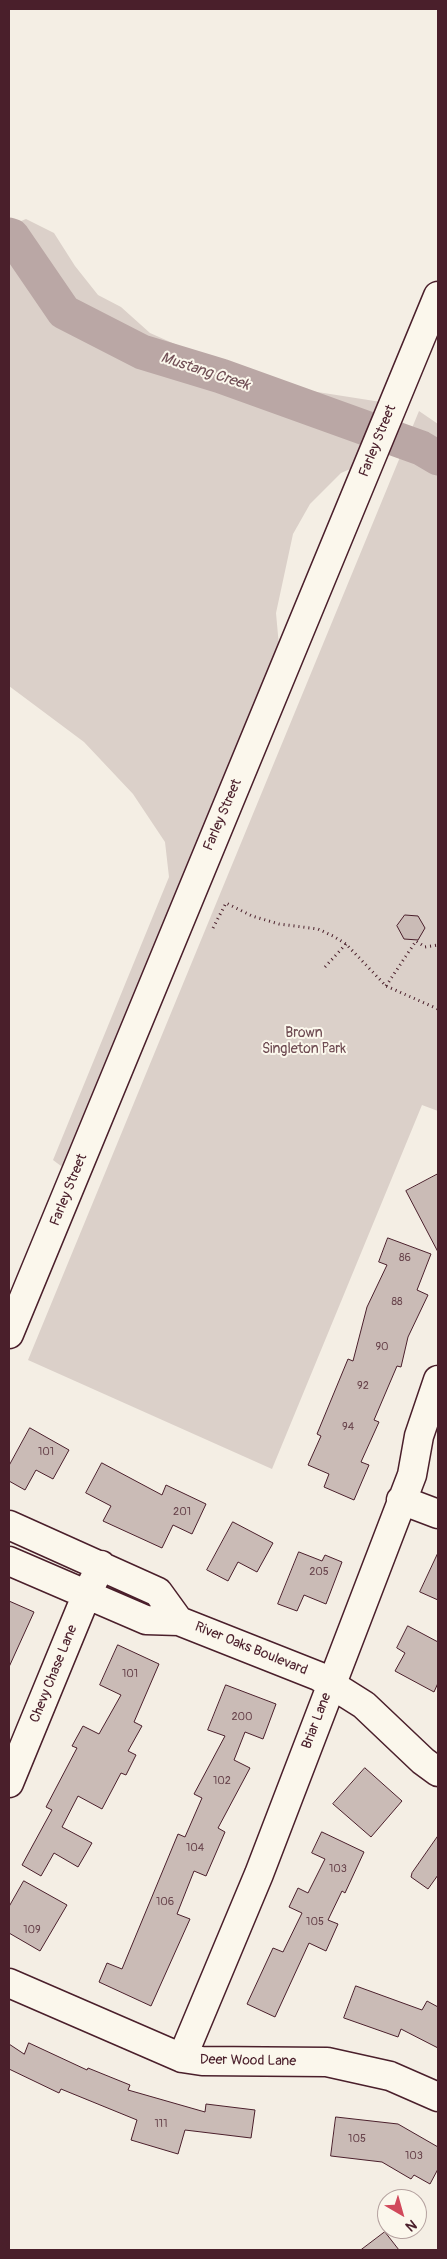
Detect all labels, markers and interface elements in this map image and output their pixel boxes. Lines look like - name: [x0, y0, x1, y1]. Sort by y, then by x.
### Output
- water label: Mustang Creek: [158, 349, 252, 395]
- street label: Farley Street: [356, 402, 400, 480]
- street label: Farley Street: [200, 777, 246, 853]
- park label: Brown Singleton Park: [262, 1025, 346, 1058]
- street label: Farley Street: [47, 1151, 91, 1229]
- house number: 86: [399, 1251, 411, 1265]
- house number: 88: [391, 1295, 403, 1309]
- house number: 90: [375, 1340, 389, 1354]
- house number: 92: [357, 1379, 369, 1393]
- house number: 94: [342, 1420, 354, 1434]
- house number: 101: [38, 1445, 54, 1459]
- house number: 201: [173, 1505, 191, 1519]
- house number: 205: [309, 1565, 329, 1579]
- street label: River Oaks Boulevard: [192, 1619, 310, 1679]
- street label: Chevy Chase Lane: [27, 1623, 81, 1725]
- house number: 101: [122, 1667, 138, 1681]
- street label: Briar Lane: [299, 1691, 335, 1751]
- house number: 200: [231, 1710, 253, 1724]
- house number: 102: [213, 1774, 231, 1788]
- house number: 104: [186, 1841, 204, 1855]
- house number: 103: [329, 1862, 347, 1876]
- house number: 106: [156, 1895, 174, 1909]
- house number: 105: [306, 1915, 324, 1929]
- house number: 109: [23, 1923, 41, 1937]
- street label: Deer Wood Lane: [200, 2052, 296, 2070]
- house number: 111: [155, 2117, 167, 2131]
- house number: 105: [348, 2132, 366, 2146]
- house number: 103: [405, 2149, 423, 2163]
- north arrow: [377, 2189, 427, 2239]
- text: N: [402, 2216, 420, 2235]

